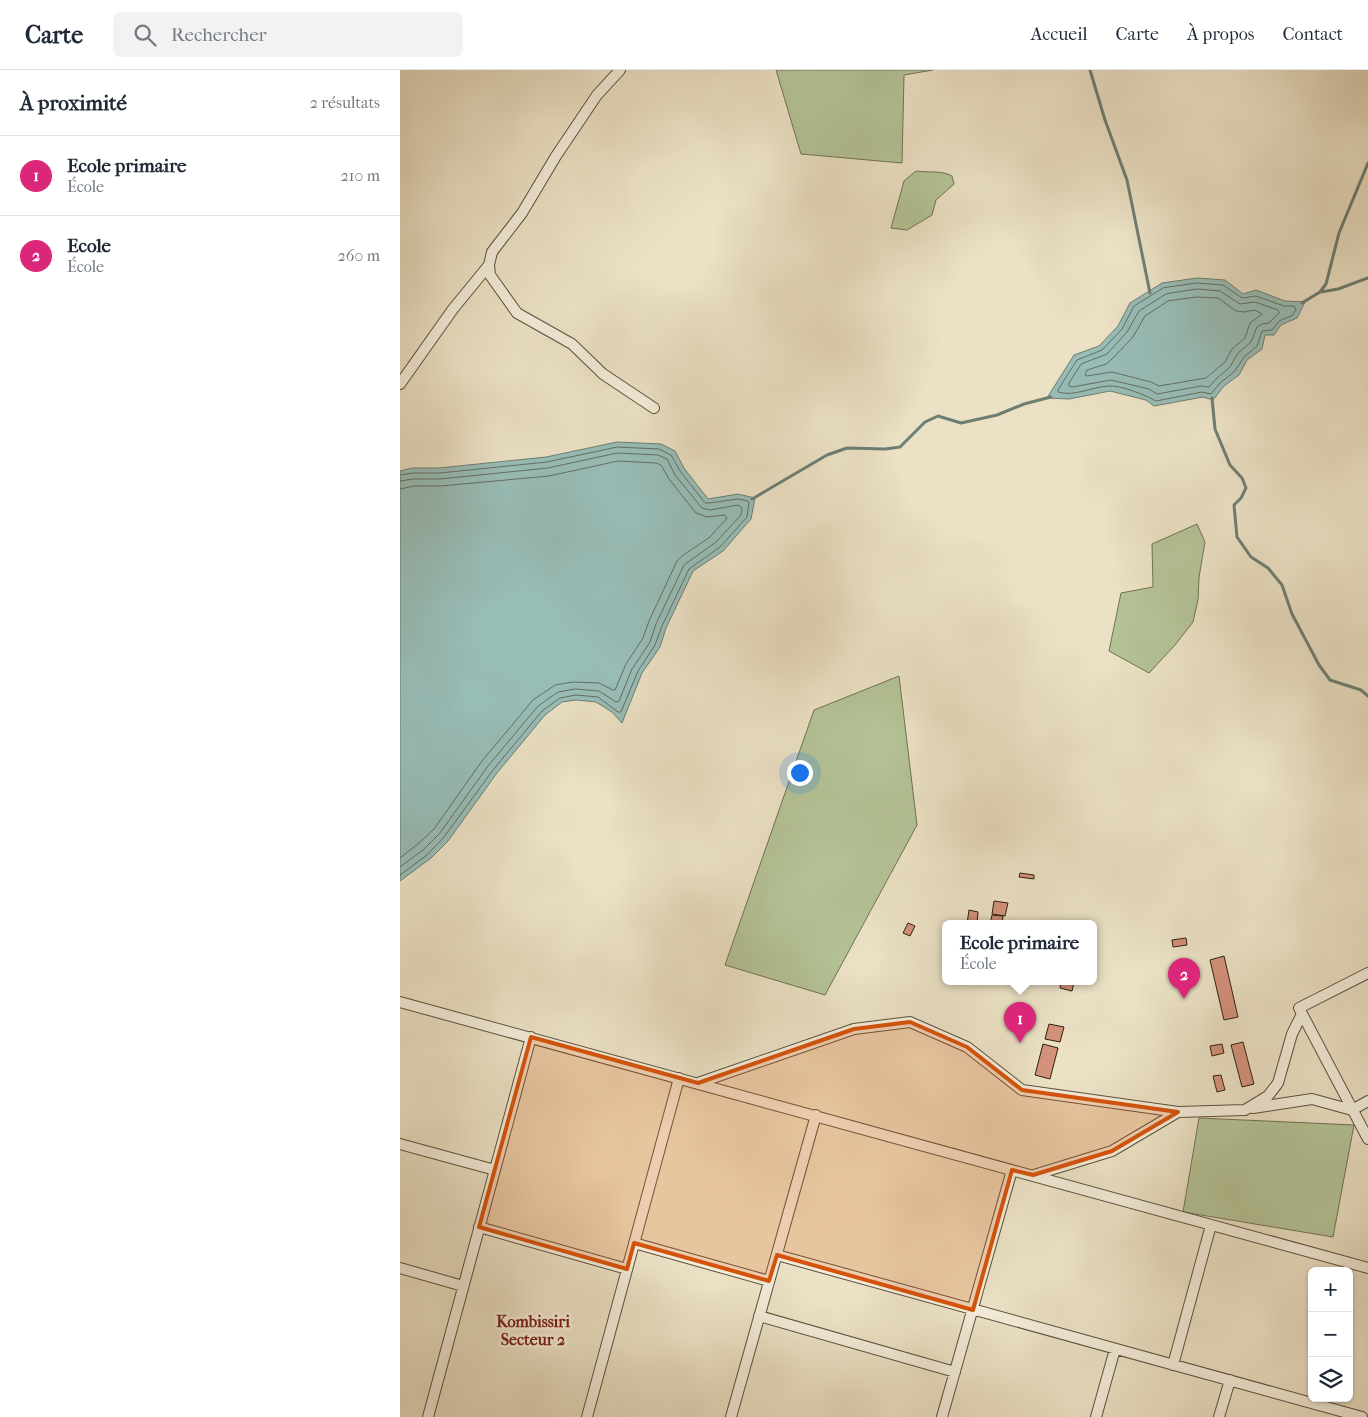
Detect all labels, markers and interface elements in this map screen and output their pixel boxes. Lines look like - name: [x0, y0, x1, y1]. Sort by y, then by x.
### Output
- search box: [113, 12, 463, 57]
- text: Carte: [25, 21, 83, 49]
- icon: search: [131, 21, 159, 49]
- text: Rechercher: [171, 24, 267, 46]
- text: Accueil: [1031, 24, 1088, 45]
- text: Carte: [1116, 24, 1159, 45]
- text: À propos: [1187, 24, 1254, 45]
- text: Contact: [1282, 24, 1343, 45]
- text: À proximité: [20, 91, 127, 115]
- text: 2 résultats: [310, 93, 380, 112]
- text: Ecole primaire: [67, 155, 187, 177]
- text: 1: [33, 166, 39, 185]
- text: 210 m: [341, 166, 380, 185]
- text: École: [67, 177, 104, 196]
- text: Ecole: [67, 235, 111, 257]
- text: 2: [32, 246, 40, 265]
- text: 260 m: [338, 246, 380, 265]
- text: École: [67, 257, 104, 276]
- your location: [787, 760, 813, 786]
- popup: [942, 920, 1097, 985]
- text: Ecole primaire: [960, 932, 1079, 954]
- text: École: [960, 954, 997, 973]
- pin: 2: [1168, 958, 1200, 999]
- pin: 1: [1004, 1002, 1036, 1043]
- map controls: [1308, 1267, 1353, 1402]
- button: +: [1308, 1267, 1353, 1312]
- district label: Kombissiri Secteur 2: [496, 1312, 570, 1349]
- button: −: [1308, 1312, 1353, 1357]
- button: layers: [1308, 1357, 1353, 1402]

